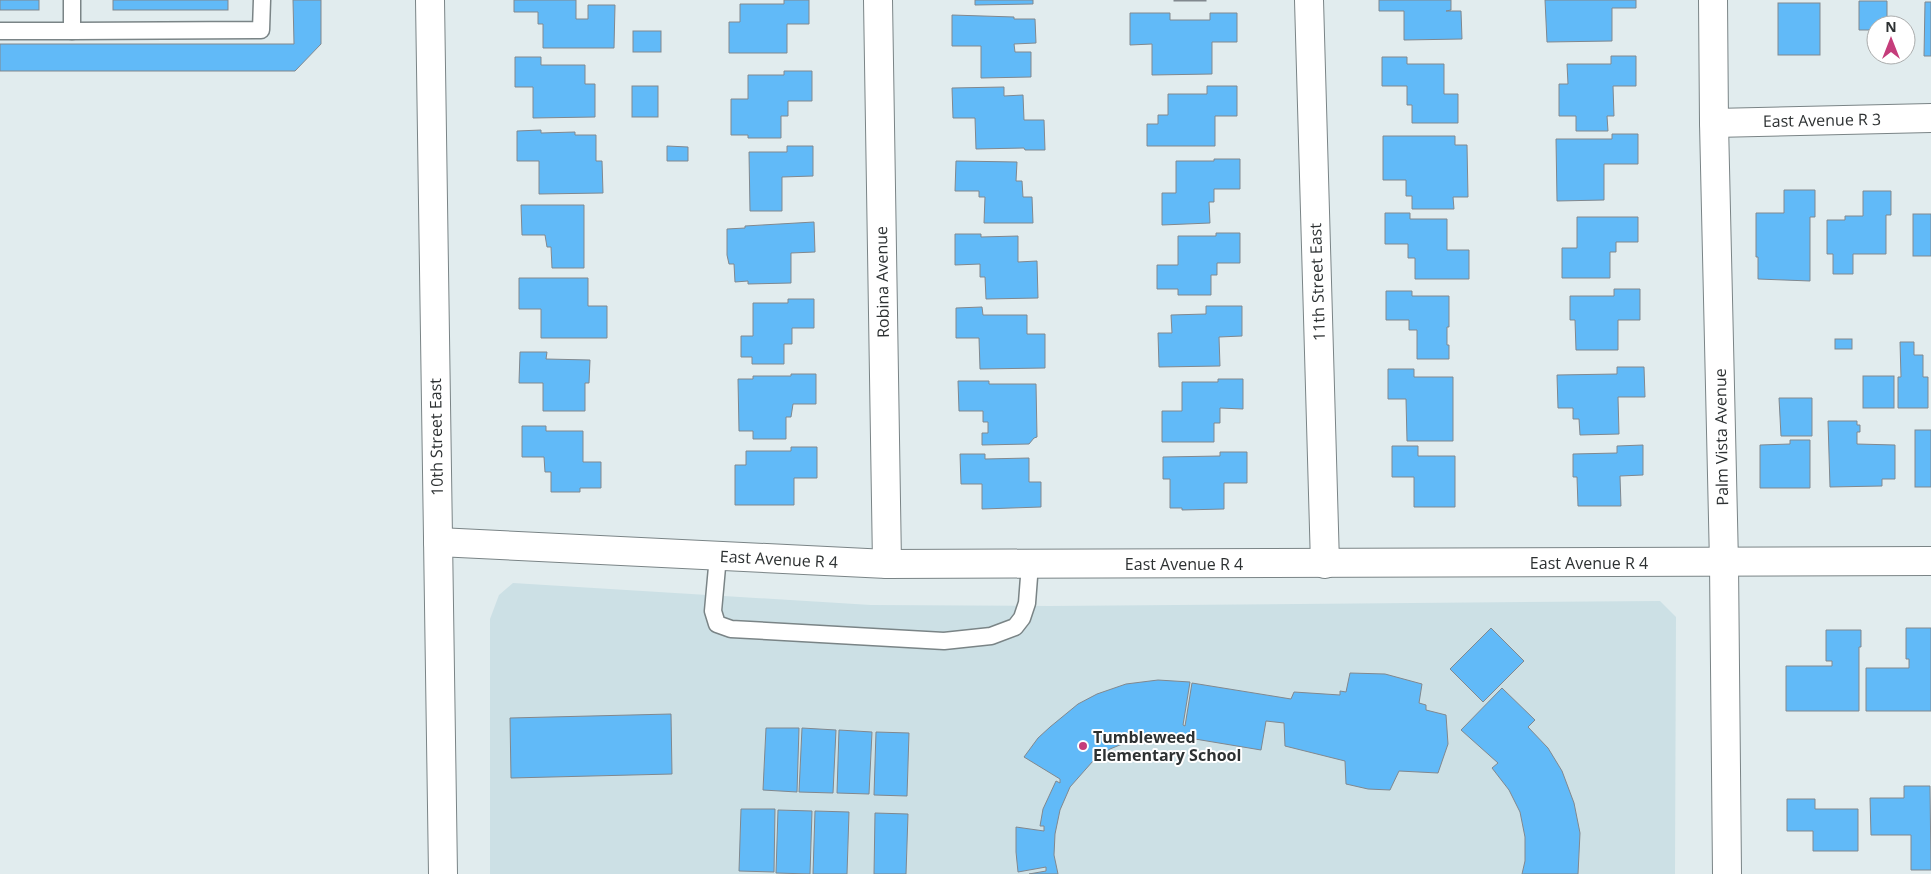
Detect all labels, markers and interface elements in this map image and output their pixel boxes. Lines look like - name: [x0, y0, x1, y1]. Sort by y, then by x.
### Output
- north arrow: [1866, 15, 1916, 65]
- text: N: [1885, 17, 1897, 36]
- street label: East Avenue R 3: [1763, 108, 1881, 132]
- street label: 11th Street East: [1304, 222, 1330, 341]
- street label: Robina Avenue: [870, 226, 894, 338]
- street label: Palm Vista Avenue: [1709, 368, 1733, 506]
- street label: 10th Street East: [424, 378, 448, 496]
- street label: East Avenue R 4: [719, 545, 839, 573]
- street label: East Avenue R 4: [1530, 552, 1648, 574]
- street label: East Avenue R 4: [1125, 553, 1243, 575]
- place label: Tumbleweed Elementary School: [1093, 726, 1241, 766]
- marker: Tumbleweed Elementary School: [1077, 740, 1089, 752]

